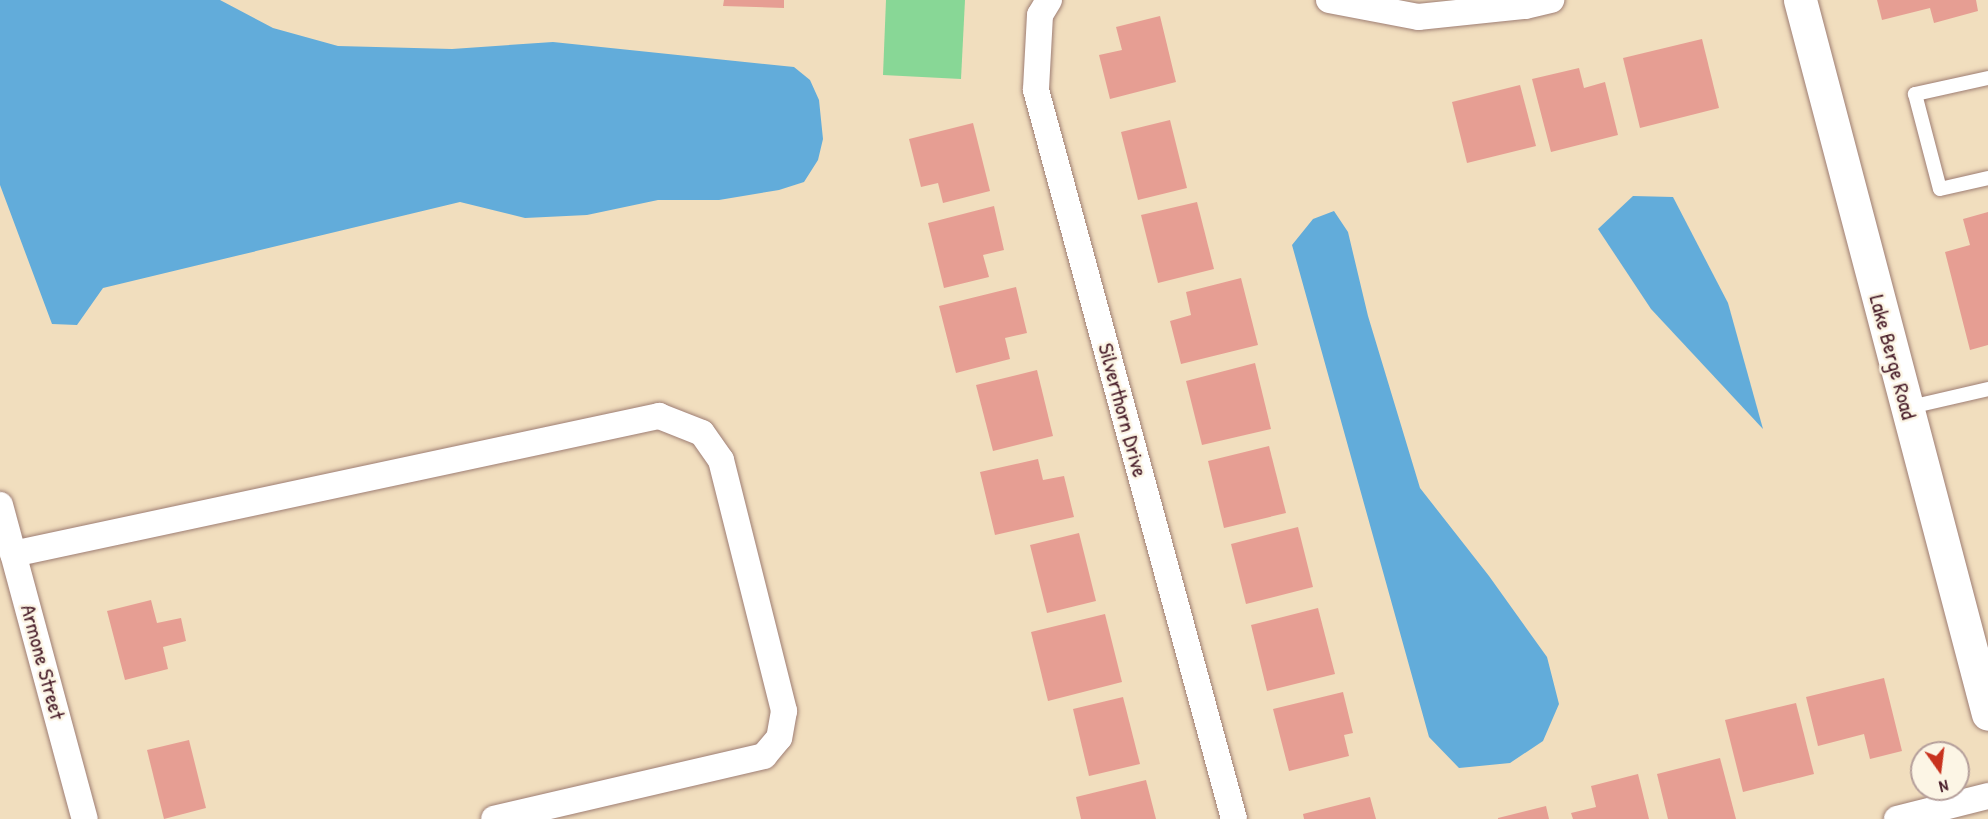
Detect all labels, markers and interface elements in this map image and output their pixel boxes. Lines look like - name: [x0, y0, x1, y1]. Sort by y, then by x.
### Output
- street label: Lake Berge Road: [1864, 292, 1922, 422]
- street label: Silverthorn Drive: [1092, 340, 1154, 480]
- street label: Armone Street: [15, 602, 71, 722]
- north arrow: [1910, 741, 1970, 801]
- text: N: [1937, 775, 1951, 798]

